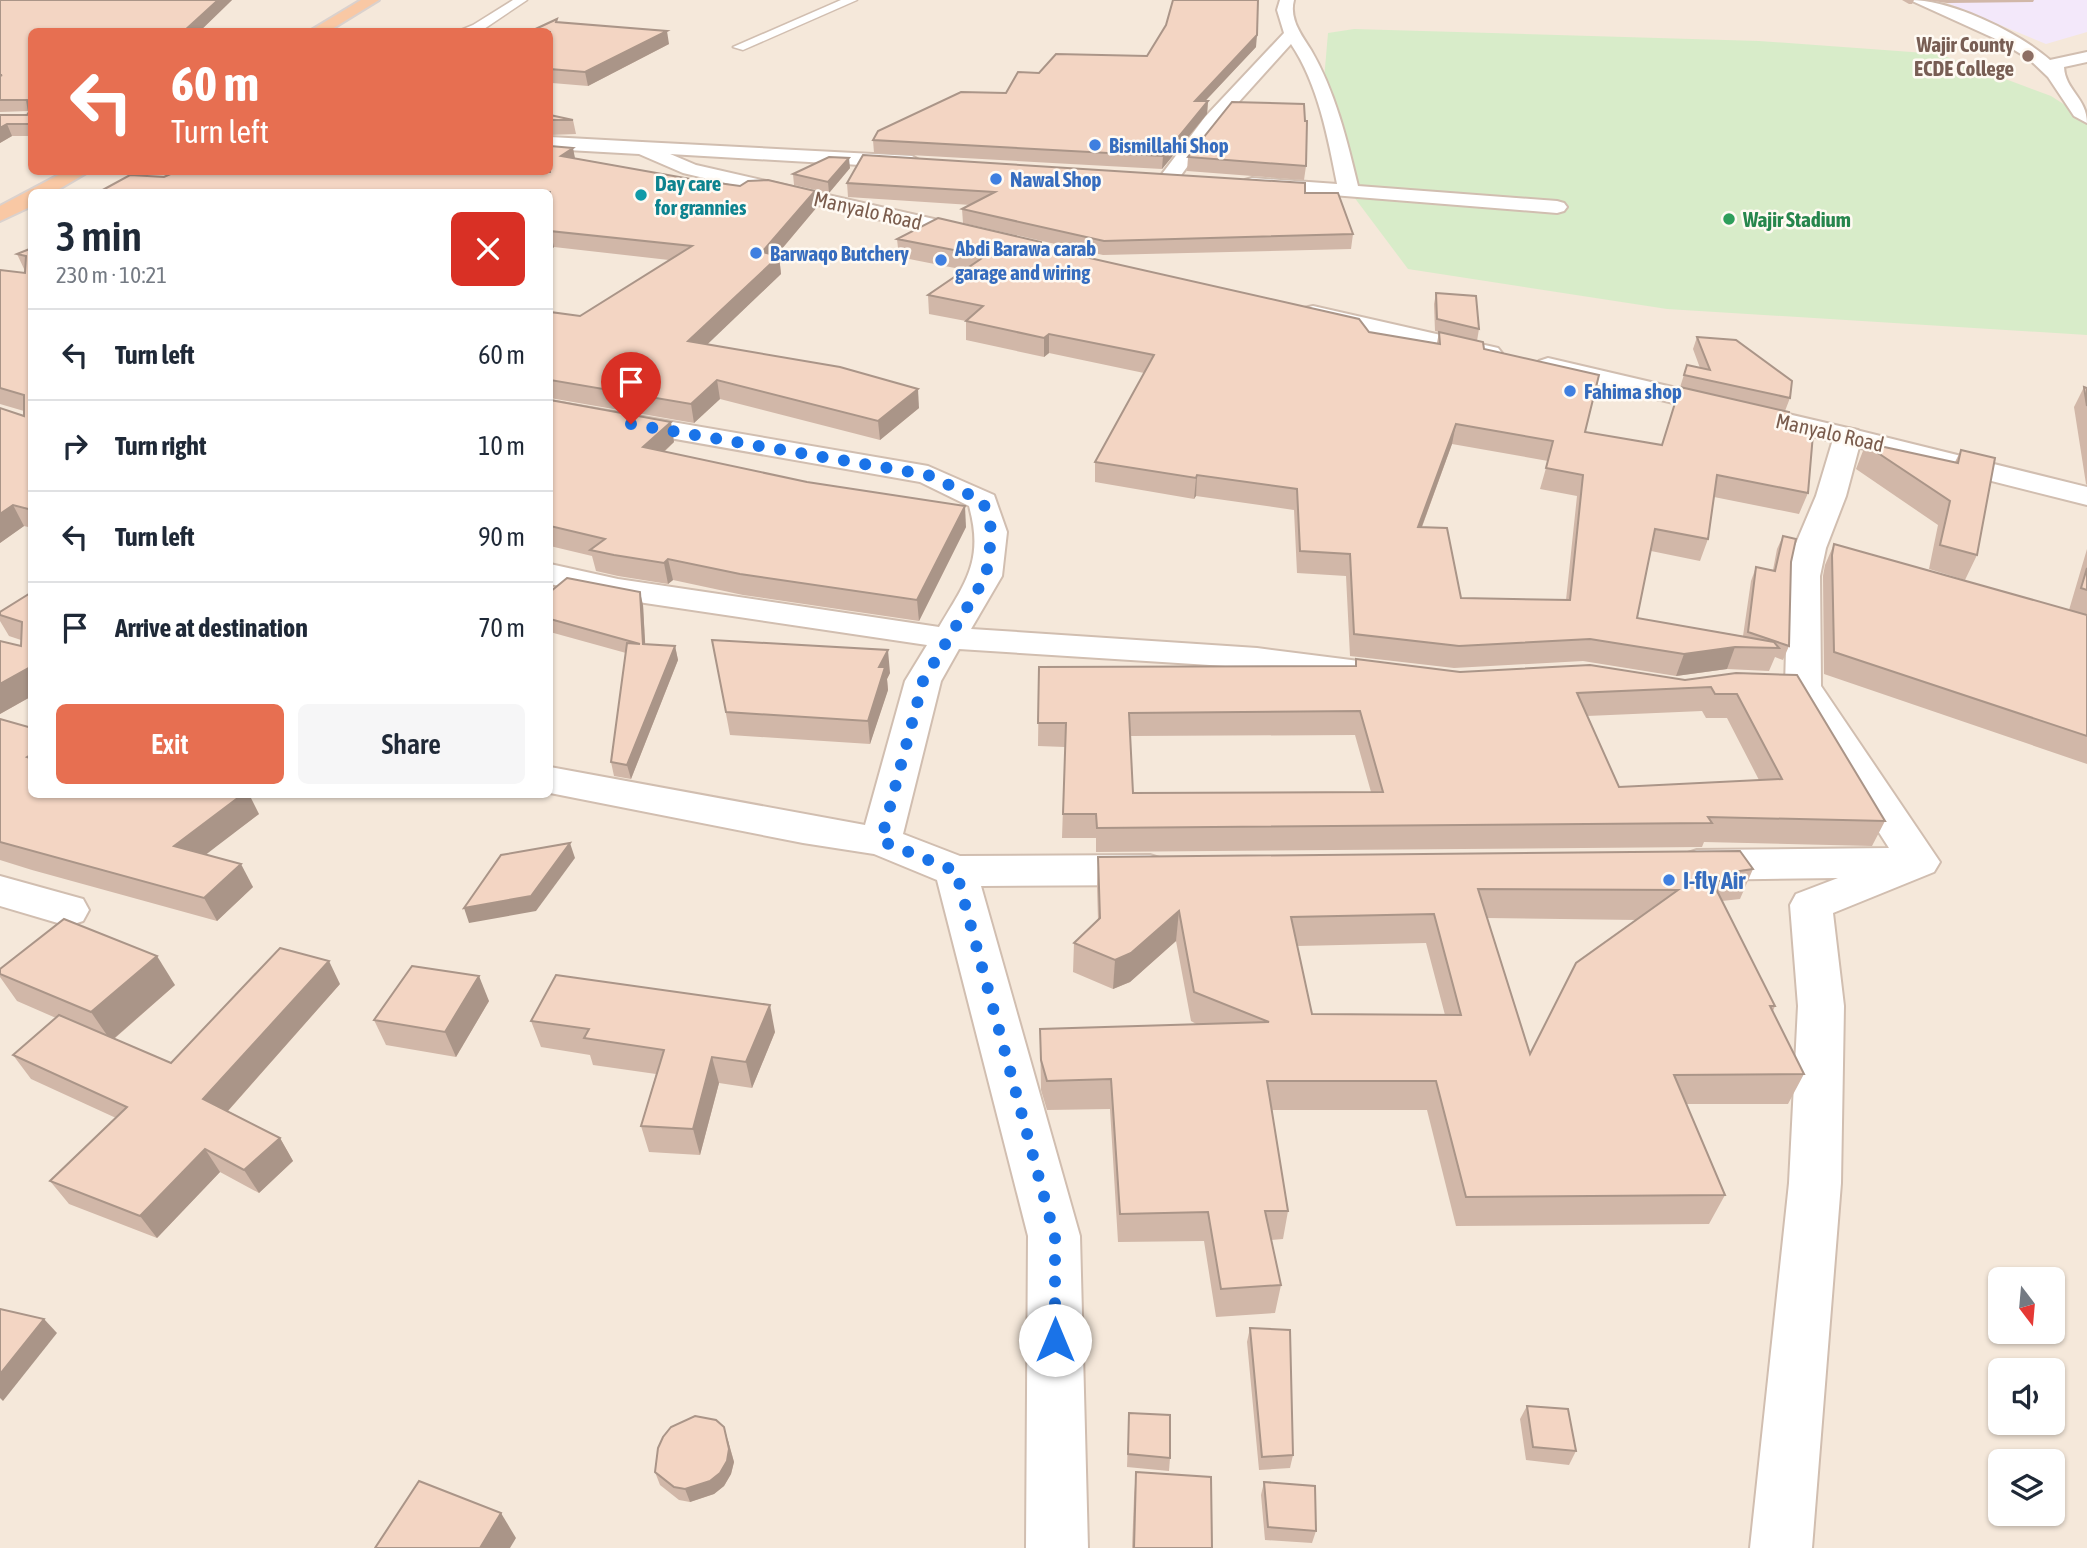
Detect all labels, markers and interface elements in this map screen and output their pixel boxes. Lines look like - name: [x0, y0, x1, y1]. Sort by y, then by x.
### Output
- place label: Wajir County ECDE College: [1914, 32, 2014, 80]
- marker: Wajir County ECDE College: [2020, 48, 2036, 64]
- text: 60 m: [171, 55, 259, 111]
- icon: left: [56, 56, 147, 147]
- text: Turn left: [171, 113, 269, 150]
- place label: Bismillahi Shop: [1109, 133, 1229, 157]
- marker: Bismillahi Shop: [1087, 137, 1103, 153]
- place label: Nawal Shop: [1010, 167, 1102, 191]
- place label: Day care for grannies: [654, 171, 747, 219]
- marker: Nawal Shop: [988, 171, 1004, 187]
- street label: Manyalo Road: [812, 186, 924, 234]
- marker: Day care for grannies: [633, 187, 649, 203]
- place label: Wajir Stadium: [1742, 207, 1851, 231]
- marker: Wajir Stadium: [1721, 211, 1737, 227]
- text: 3 min: [56, 212, 142, 260]
- button: close: [451, 212, 525, 286]
- place label: Abdi Barawa carab garage and wiring: [954, 236, 1096, 284]
- place label: Barwaqo Butchery: [770, 241, 909, 265]
- marker: Barwaqo Butchery: [748, 245, 764, 261]
- marker: Abdi Barawa carab garage and wiring: [933, 252, 949, 268]
- text: 230 m · 10:21: [56, 262, 167, 288]
- icon: left: [56, 336, 94, 374]
- text: Turn left: [115, 340, 195, 370]
- text: 60 m: [478, 340, 525, 370]
- pin: [601, 352, 661, 424]
- icon: arrive: [612, 363, 650, 401]
- place label: Fahima shop: [1584, 379, 1682, 403]
- marker: Fahima shop: [1562, 383, 1578, 399]
- street label: Manyalo Road: [1774, 408, 1886, 456]
- icon: right: [56, 427, 94, 465]
- text: Turn right: [115, 431, 206, 461]
- text: 10 m: [478, 431, 525, 461]
- icon: left: [56, 518, 94, 556]
- text: Turn left: [115, 522, 195, 552]
- text: 90 m: [478, 522, 525, 552]
- icon: arrive: [56, 609, 94, 647]
- text: Arrive at destination: [115, 613, 308, 643]
- text: 70 m: [478, 613, 525, 643]
- button: Exit: [56, 704, 284, 784]
- button: Share: [298, 704, 525, 784]
- place label: I-fly Air: [1683, 867, 1746, 894]
- marker: I-fly Air: [1661, 872, 1677, 888]
- north arrow: [1988, 1267, 2065, 1344]
- map controls: [1988, 1267, 2065, 1526]
- position arrow: [1018, 1303, 1092, 1377]
- button: sound: [1988, 1358, 2065, 1435]
- button: layers: [1988, 1449, 2065, 1526]

